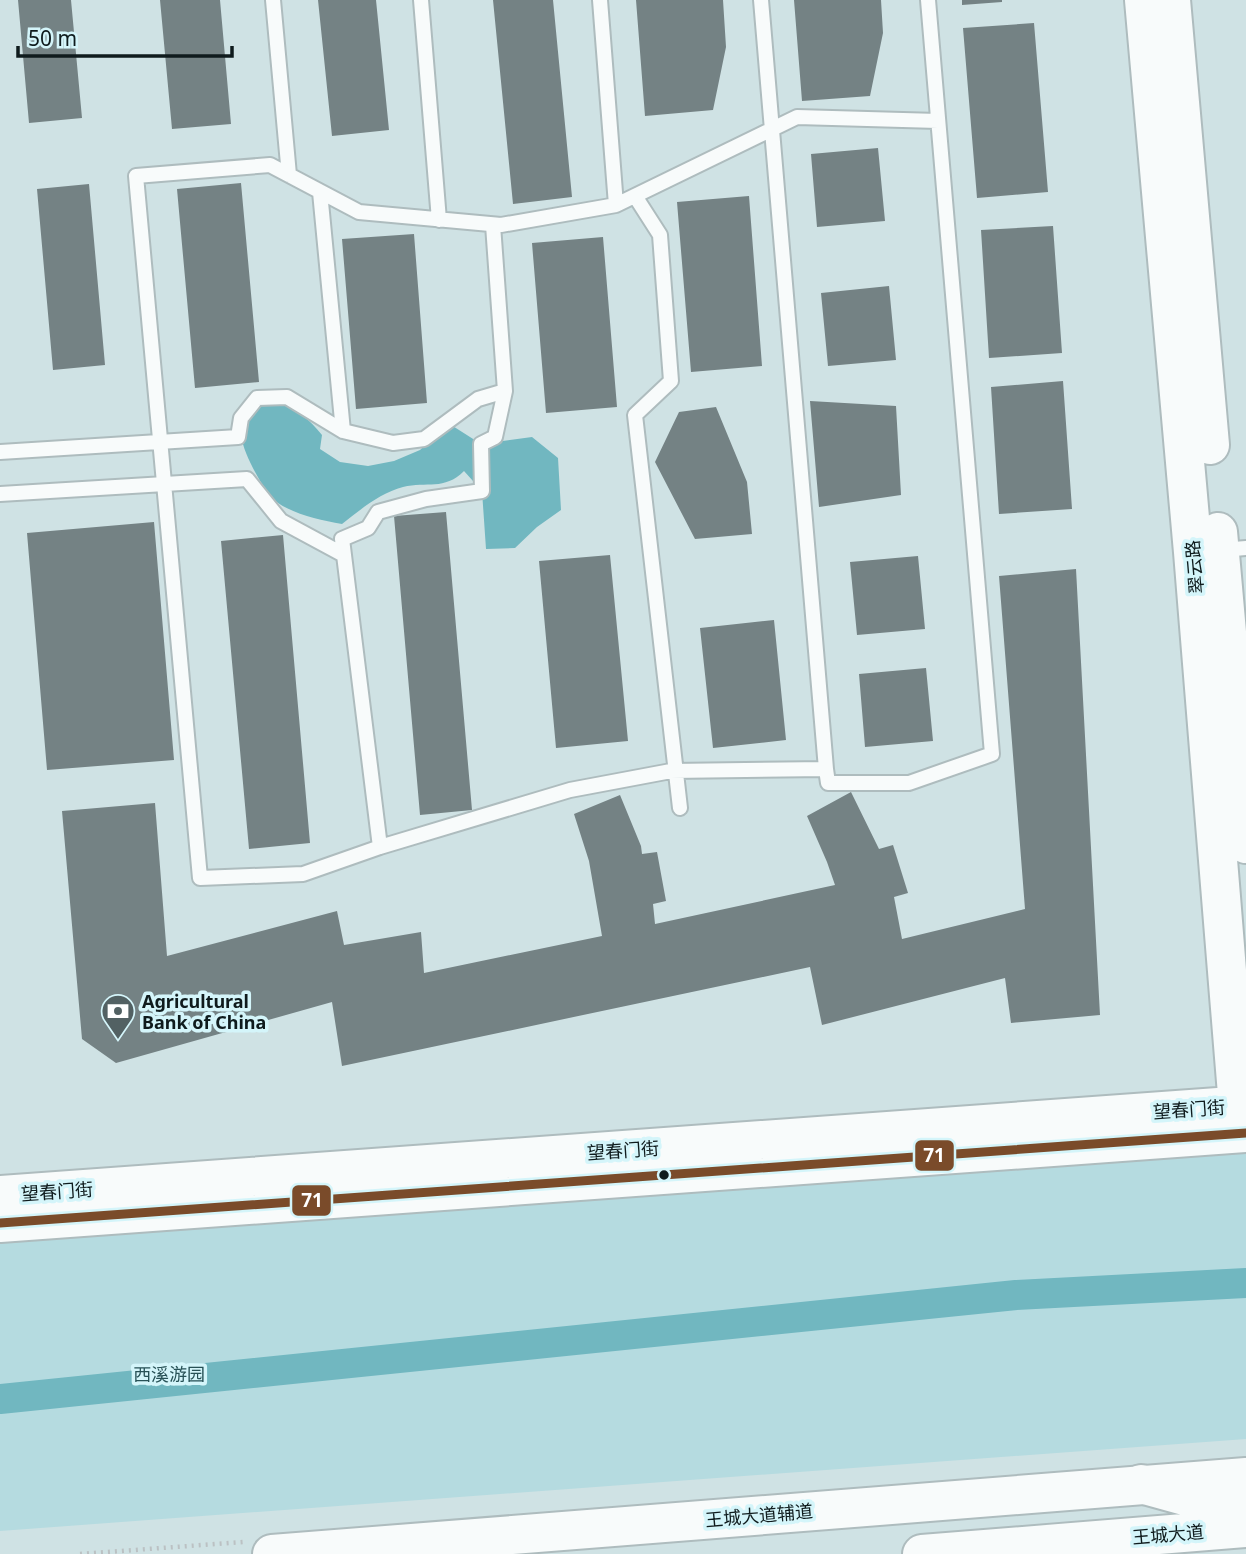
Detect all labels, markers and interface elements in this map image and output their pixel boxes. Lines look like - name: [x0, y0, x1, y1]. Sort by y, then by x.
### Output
- scale bar: [18, 14, 231, 58]
- text: 50 m: [28, 24, 77, 52]
- street label: 翠云路: [1180, 539, 1208, 595]
- place label: Agricultural Bank of China: [142, 989, 266, 1034]
- bank icon: Agricultural Bank of China: [99, 992, 137, 1041]
- street label: 望春门街: [1152, 1095, 1226, 1123]
- street label: 望春门街: [586, 1136, 660, 1164]
- line badge: 71: [914, 1139, 955, 1172]
- text: 71: [923, 1142, 945, 1168]
- unlabelled marker: [657, 1168, 671, 1182]
- street label: 望春门街: [20, 1177, 94, 1205]
- line badge: 71: [291, 1184, 332, 1217]
- text: 71: [301, 1187, 323, 1213]
- park label: 西溪游园: [133, 1362, 205, 1386]
- street label: 王城大道辅道: [704, 1498, 814, 1532]
- street label: 王城大道: [1131, 1519, 1205, 1549]

